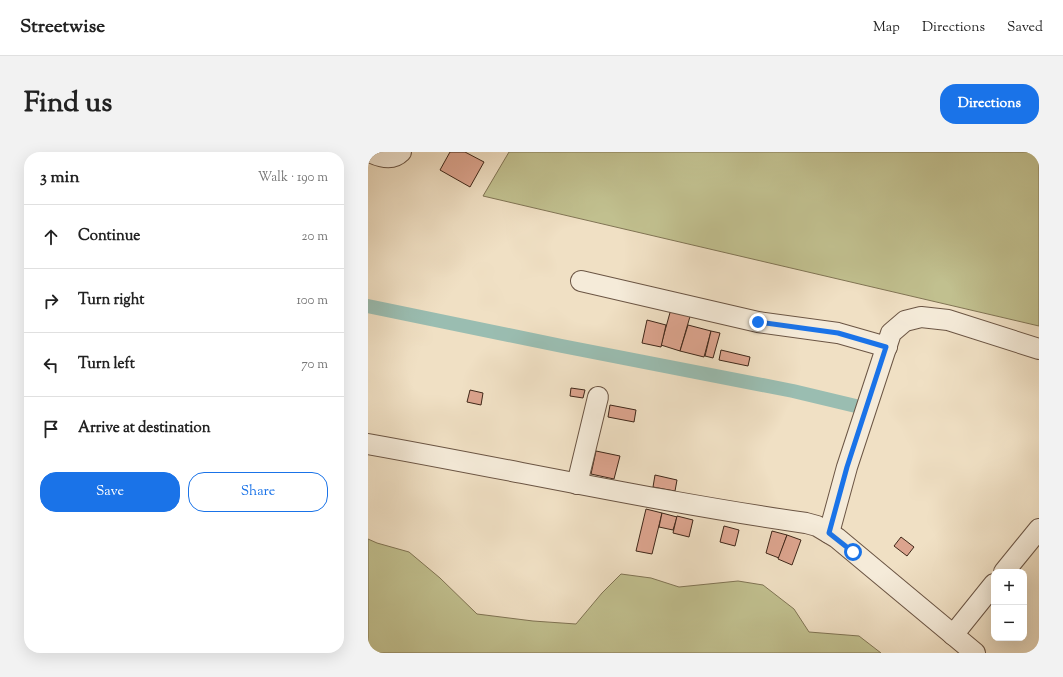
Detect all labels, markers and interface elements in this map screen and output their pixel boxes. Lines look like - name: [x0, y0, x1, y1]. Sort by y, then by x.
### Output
- text: Streetwise: [20, 14, 105, 41]
- text: Map: [873, 18, 900, 38]
- text: Directions: [922, 18, 985, 38]
- text: Saved: [1007, 18, 1043, 38]
- text: Find us: [24, 84, 112, 124]
- button: Directions: [940, 84, 1039, 124]
- text: 3 min: [40, 166, 79, 190]
- text: Walk · 190 m: [258, 169, 328, 187]
- icon: ahead: [40, 226, 62, 248]
- text: Continue: [78, 226, 140, 247]
- text: 20 m: [302, 228, 328, 246]
- icon: right: [40, 290, 62, 312]
- text: Turn right: [78, 290, 144, 311]
- text: 100 m: [296, 292, 328, 310]
- route end: [749, 313, 767, 331]
- icon: left: [40, 354, 62, 376]
- text: Turn left: [78, 354, 135, 375]
- text: 70 m: [301, 356, 328, 374]
- icon: arrive: [40, 418, 62, 440]
- text: Arrive at destination: [78, 418, 211, 439]
- button: Save: [40, 472, 180, 512]
- button: Share: [188, 472, 328, 512]
- route start: [844, 543, 862, 561]
- map controls: [991, 569, 1027, 641]
- button: +: [991, 569, 1027, 605]
- button: −: [991, 605, 1027, 641]

